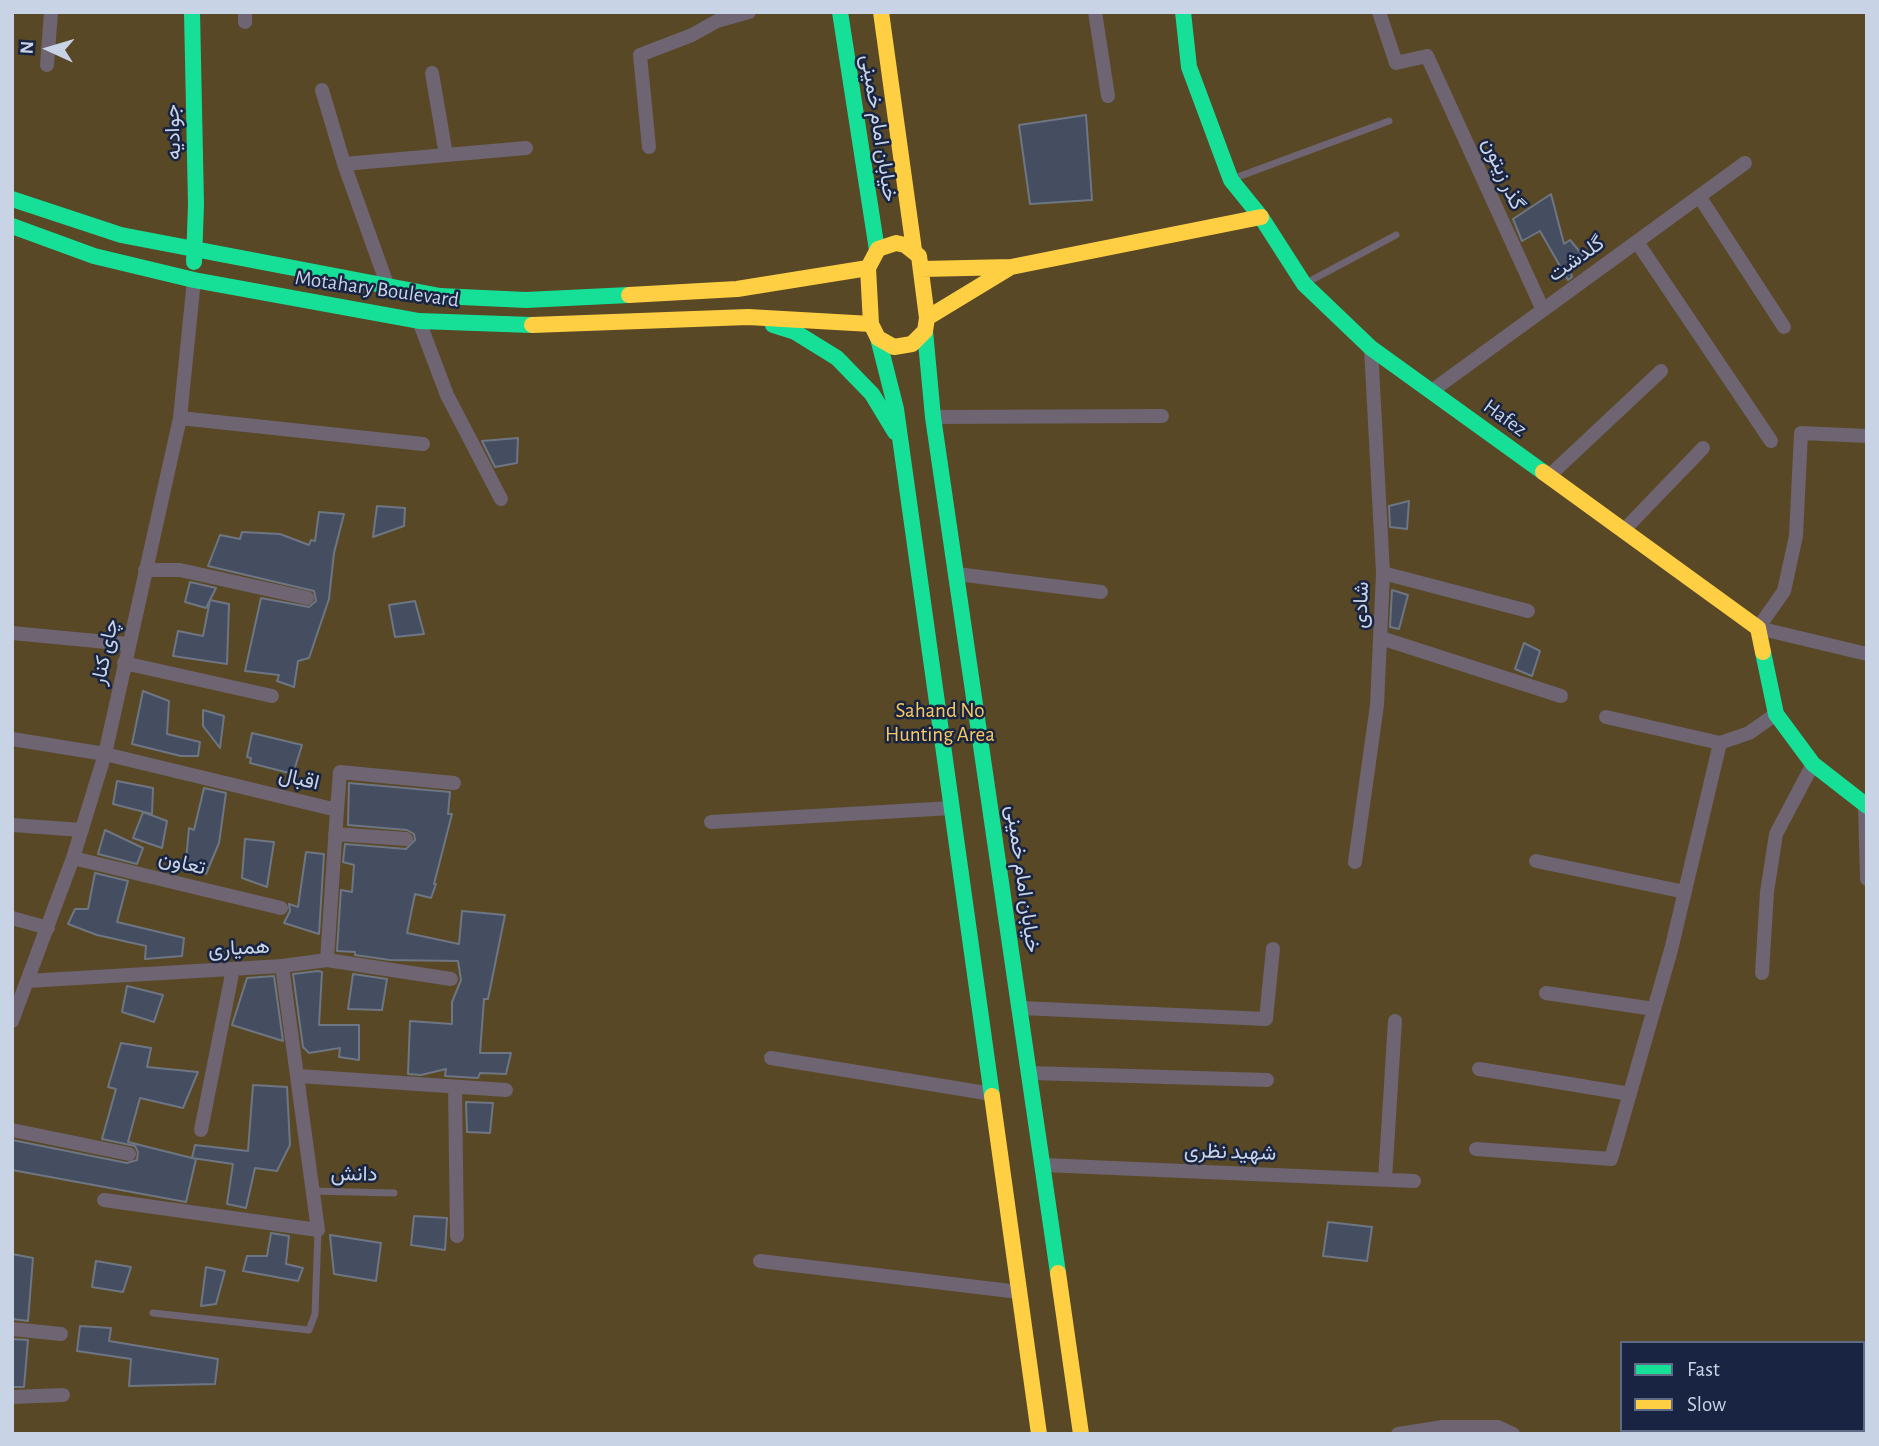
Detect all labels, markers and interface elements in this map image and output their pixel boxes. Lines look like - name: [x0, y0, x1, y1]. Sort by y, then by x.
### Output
- north arrow: [14, 14, 84, 84]
- text: N: [18, 40, 37, 55]
- street label: خیابان امام خمینی: [855, 53, 903, 203]
- street label: جوادیه: [159, 104, 187, 160]
- street label: گذر زیتون: [1476, 134, 1530, 214]
- street label: گلدشت: [1543, 231, 1609, 287]
- street label: Motahary Boulevard: [293, 265, 461, 313]
- street label: Hafez: [1478, 394, 1532, 442]
- street label: شادی: [1348, 581, 1374, 629]
- street label: چای کنار: [86, 617, 124, 687]
- park label: Sahand No Hunting Area: [885, 698, 995, 748]
- street label: اقبال: [276, 762, 322, 796]
- street label: خیابان امام خمینی: [1000, 804, 1046, 954]
- street label: تعاون: [156, 845, 208, 881]
- street label: همیاری: [208, 934, 270, 962]
- street label: شهید نظری: [1183, 1138, 1277, 1166]
- street label: دانش: [330, 1161, 378, 1187]
- legend: [1620, 1341, 1865, 1432]
- text: Fast: [1687, 1359, 1720, 1380]
- text: Slow: [1687, 1394, 1726, 1415]

